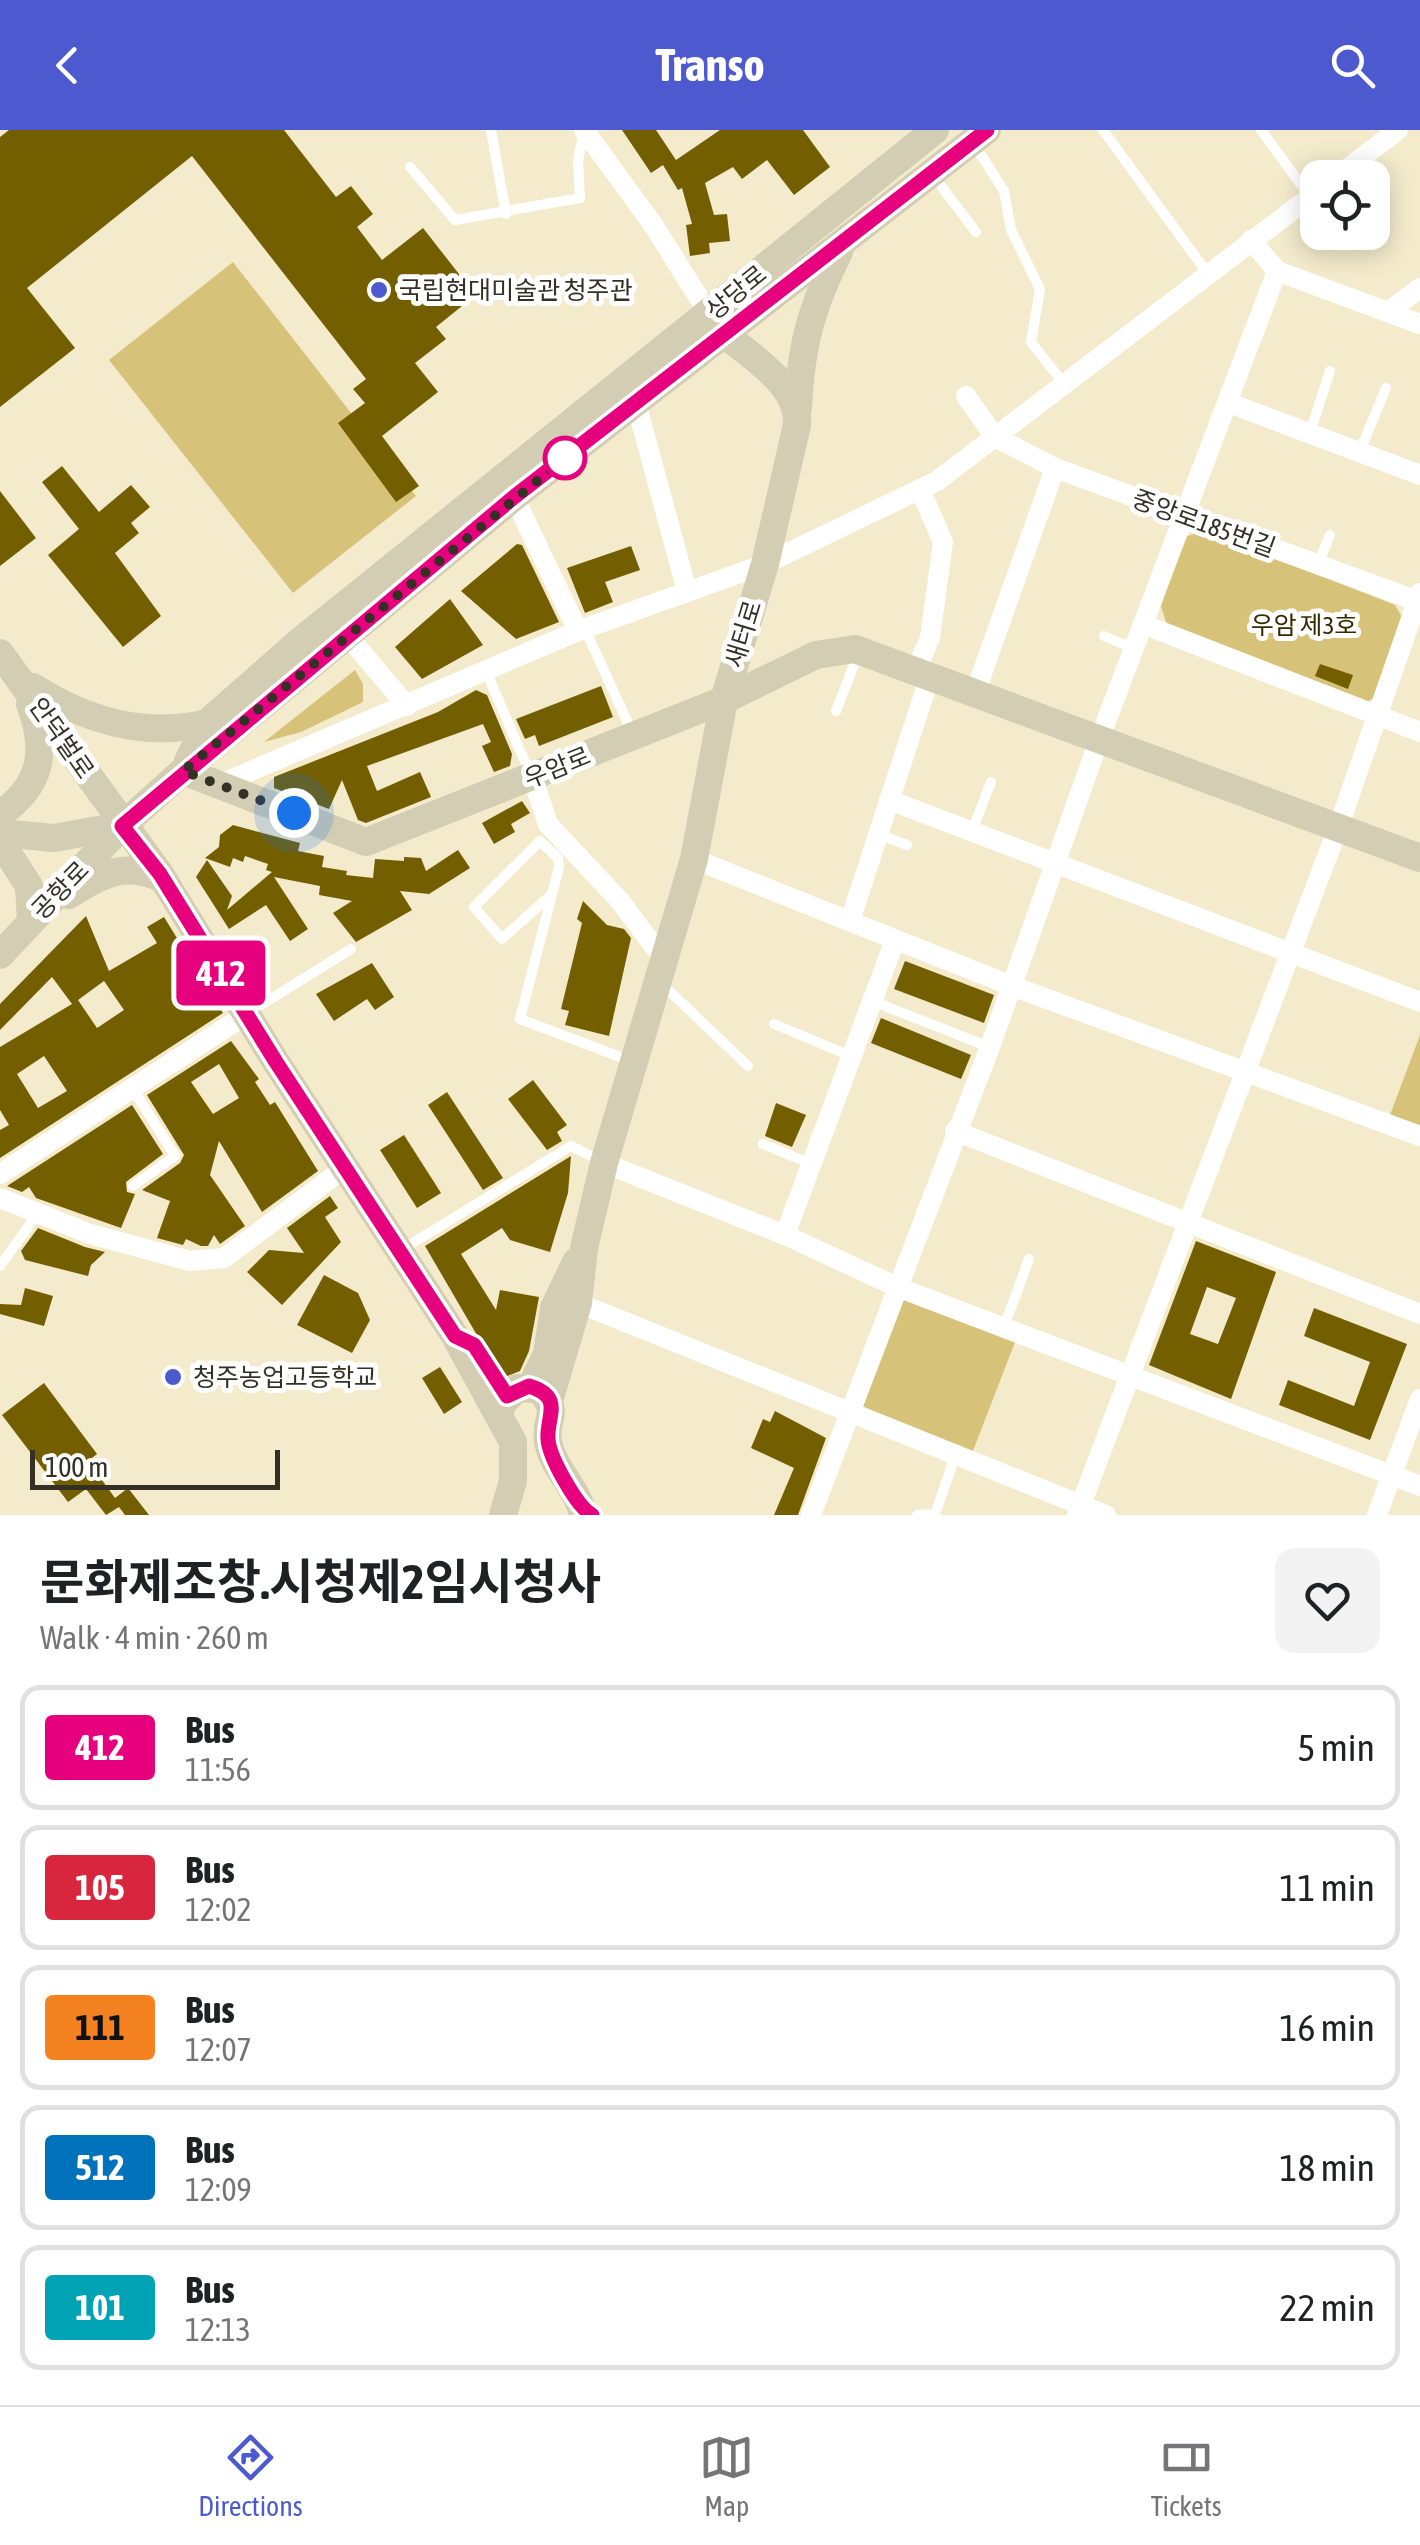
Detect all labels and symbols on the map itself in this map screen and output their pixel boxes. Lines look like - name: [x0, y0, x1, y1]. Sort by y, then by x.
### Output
- street label: 상당로: [700, 259, 772, 325]
- place label: 국립현대미술관 청주관: [399, 276, 632, 304]
- marker: 국립현대미술관 청주관: [368, 279, 390, 301]
- unlabelled marker: [544, 437, 586, 479]
- street label: 중앙로185번길: [1129, 484, 1279, 562]
- street label: 새터로: [720, 597, 766, 671]
- park label: 우암 제3호: [1250, 611, 1358, 639]
- street label: 안덕벌로: [24, 692, 100, 784]
- street label: 우암로: [520, 741, 594, 793]
- your location: [269, 788, 319, 838]
- street label: 공항로: [26, 855, 94, 925]
- line badge: 412: [164, 940, 278, 1006]
- place label: 청주농업고등학교: [193, 1363, 377, 1391]
- marker: 청주농업고등학교: [162, 1366, 184, 1388]
- scale bar: [30, 1445, 280, 1490]

